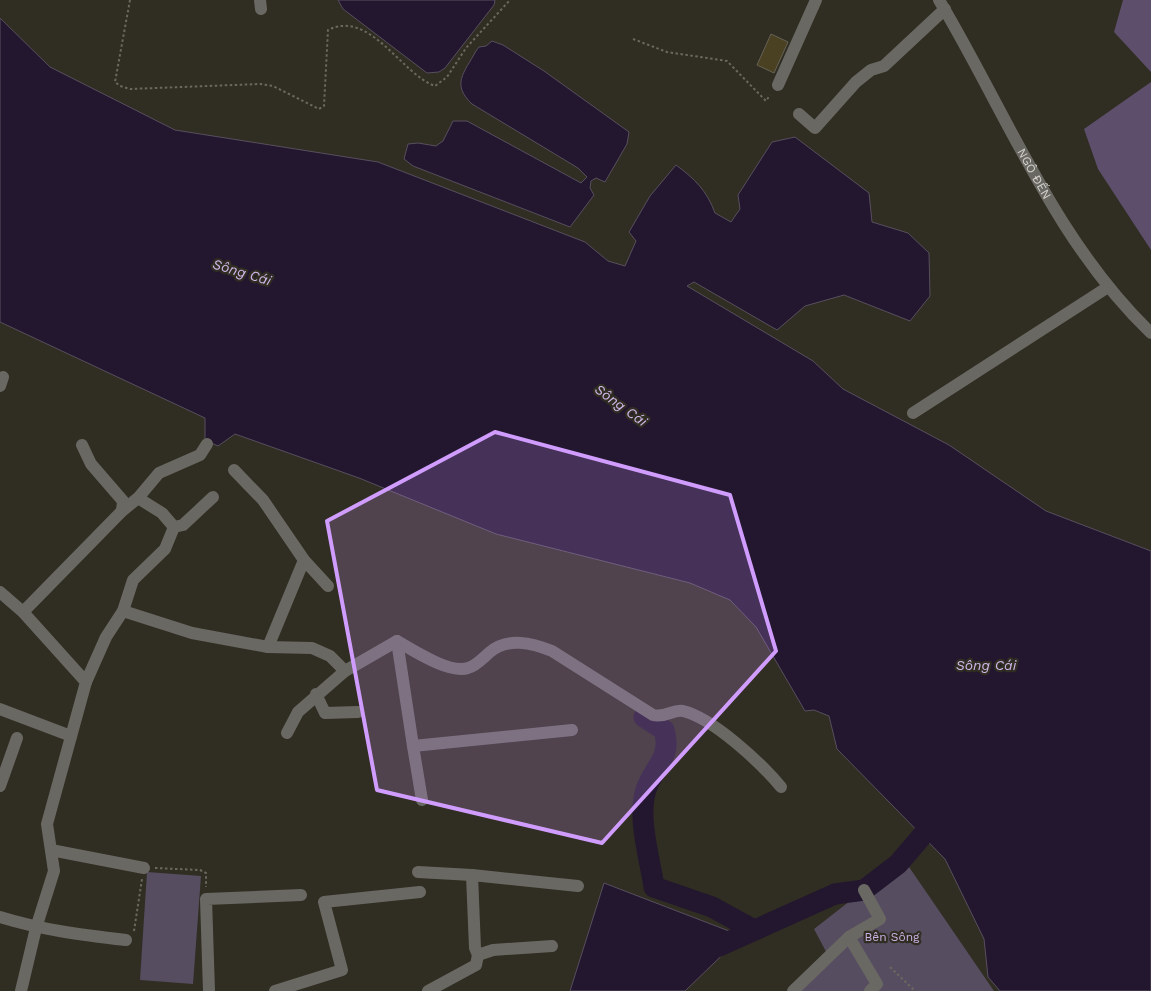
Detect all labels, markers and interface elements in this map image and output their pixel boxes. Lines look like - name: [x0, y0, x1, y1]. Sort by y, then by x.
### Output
- street label: NGÔ ĐẾN: [1014, 146, 1054, 202]
- water label: Sông Cái: [211, 255, 274, 289]
- water label: Sông Cái: [592, 381, 651, 429]
- water label: Sông Cái: [956, 657, 1017, 673]
- park label: Bên Sông: [865, 930, 920, 944]

